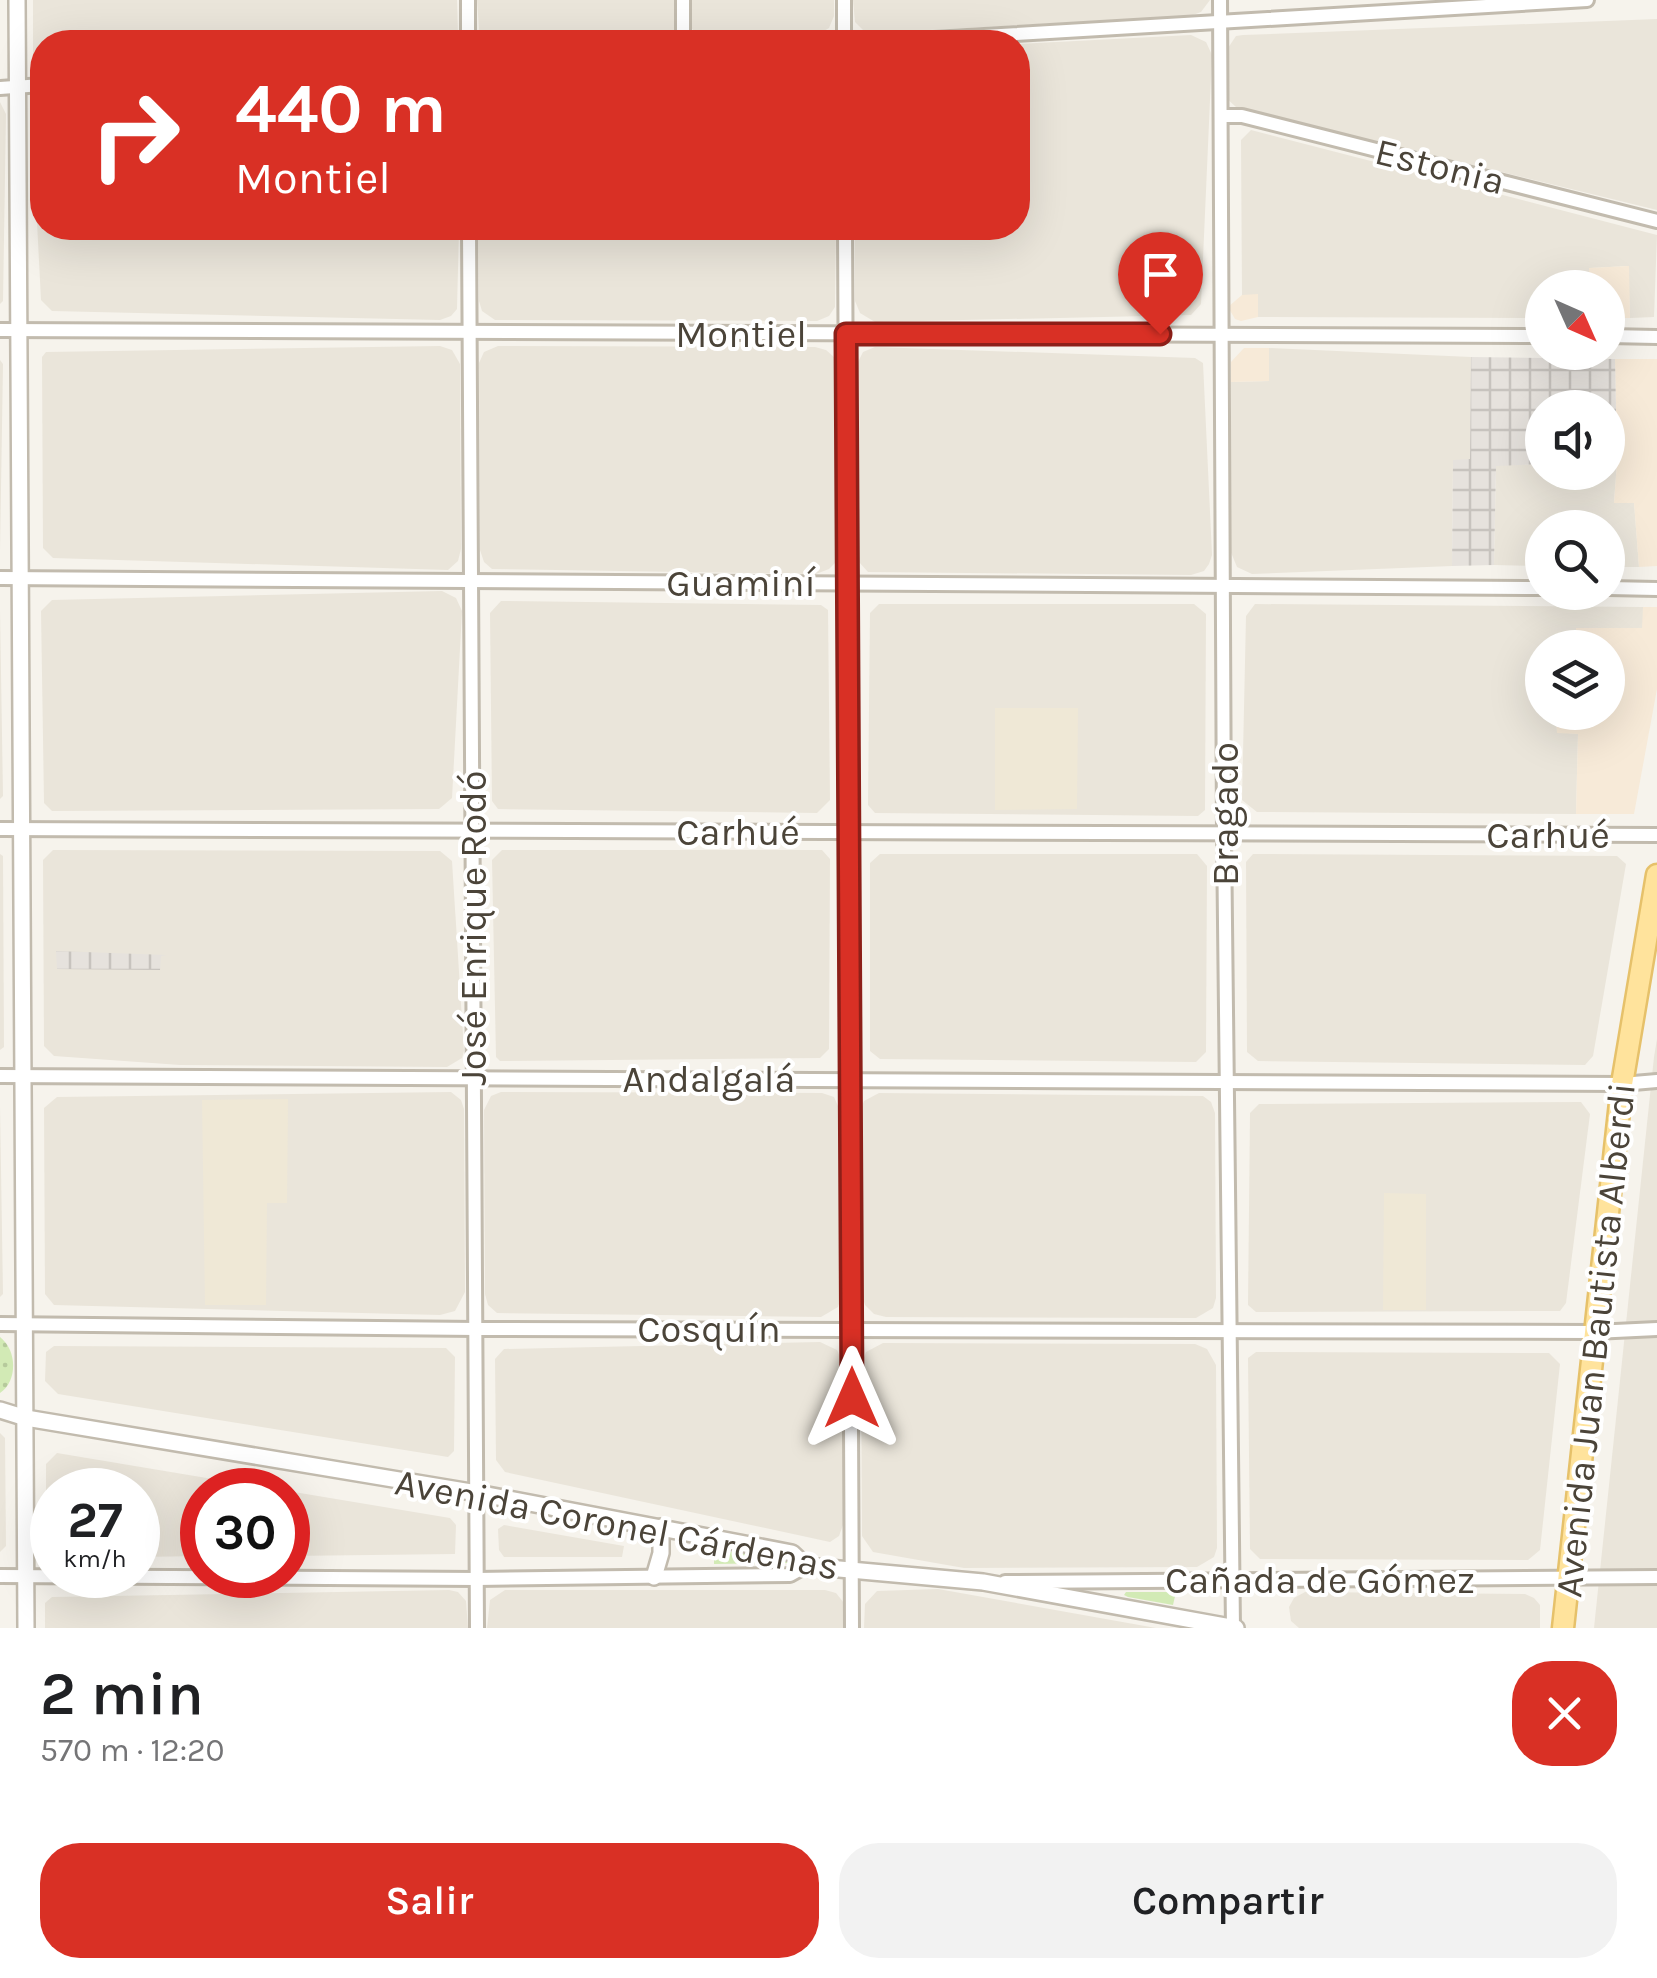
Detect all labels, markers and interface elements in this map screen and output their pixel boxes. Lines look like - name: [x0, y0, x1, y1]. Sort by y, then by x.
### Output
- text: 440 m: [235, 68, 447, 150]
- icon: right: [70, 70, 200, 200]
- street label: Estonia: [1371, 129, 1509, 204]
- text: Montiel: [235, 152, 391, 204]
- pin: [1118, 232, 1203, 335]
- icon: arrive: [1133, 247, 1188, 302]
- north arrow: [1525, 270, 1625, 370]
- map controls: [1525, 270, 1625, 730]
- street label: Montiel: [675, 312, 807, 357]
- button: sound: [1525, 390, 1625, 490]
- button: search: [1525, 510, 1625, 610]
- street label: Guaminí: [666, 561, 816, 606]
- button: layers: [1525, 630, 1625, 730]
- street label: Bragado: [1203, 742, 1248, 886]
- street label: José Enrique Rodó: [451, 770, 496, 1086]
- street label: Carhué: [676, 810, 800, 855]
- street label: Carhué: [1486, 813, 1610, 858]
- street label: Andalgalá: [623, 1057, 795, 1102]
- street label: Avenida Juan Bautista Alberdi: [1546, 1081, 1645, 1599]
- street label: Cosquín: [637, 1307, 781, 1352]
- position arrow: [800, 1346, 904, 1450]
- street label: Avenida Coronel Cárdenas: [391, 1459, 842, 1590]
- speed limit sign: 30: [180, 1468, 310, 1598]
- text: 27: [67, 1491, 123, 1550]
- text: km/h: [63, 1544, 127, 1573]
- street label: Cañada de Gómez: [1165, 1558, 1475, 1603]
- text: 2 min: [40, 1659, 204, 1729]
- button: close: [1512, 1661, 1617, 1766]
- text: 570 m · 12:20: [40, 1732, 225, 1769]
- button: Salir: [40, 1843, 819, 1958]
- button: Compartir: [839, 1843, 1617, 1958]

